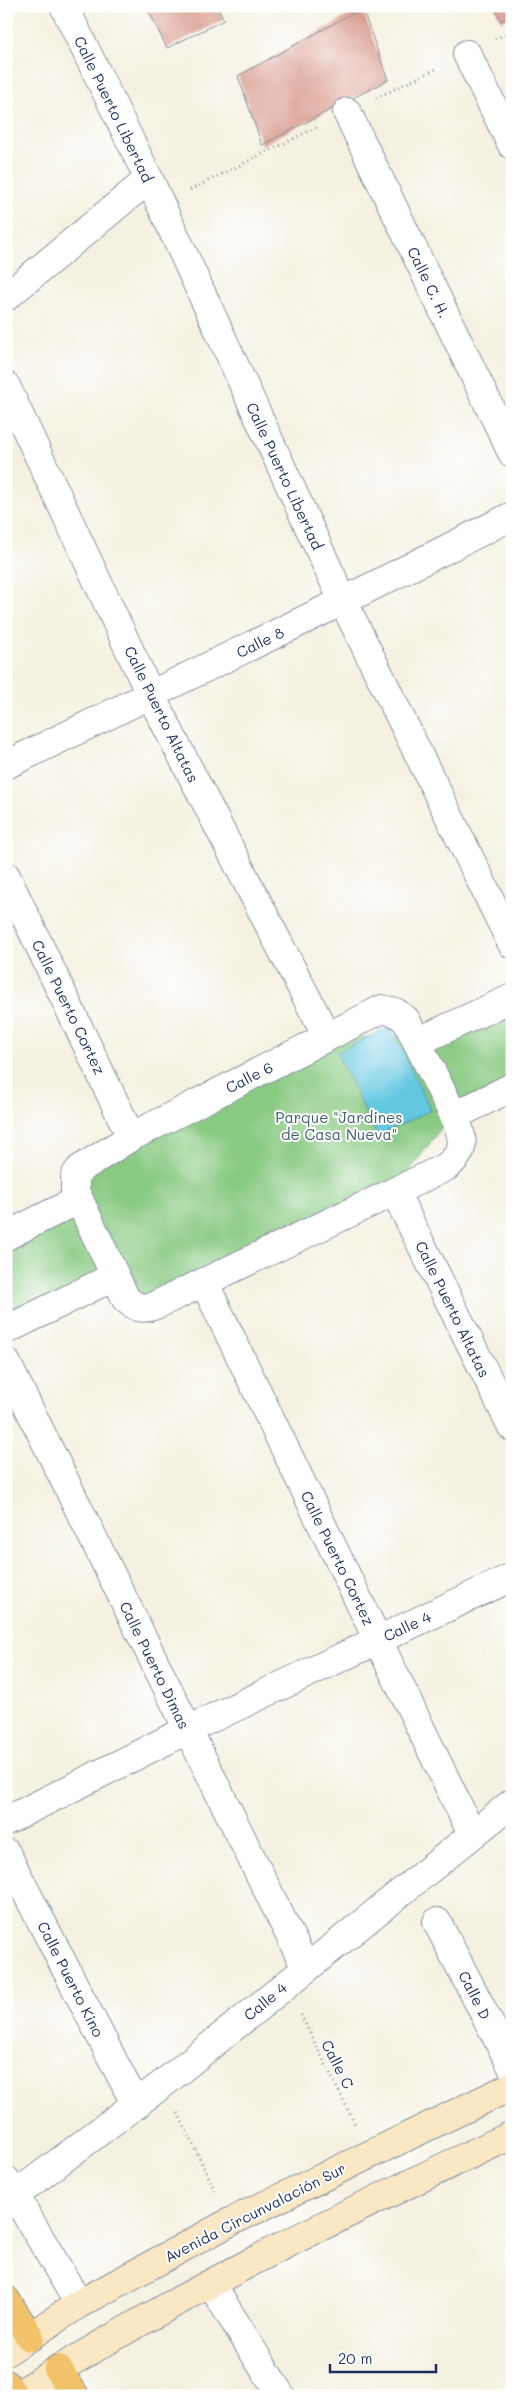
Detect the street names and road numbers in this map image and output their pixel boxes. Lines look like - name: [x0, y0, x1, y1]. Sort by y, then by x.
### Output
- street label: Calle Puerto Libertad: [70, 33, 158, 185]
- street label: Calle C. H.: [403, 243, 455, 321]
- street label: Calle Puerto Libertad: [242, 399, 328, 553]
- street label: Calle 8: [233, 622, 287, 662]
- street label: Calle Puerto Altatas: [120, 642, 204, 786]
- street label: Calle Puerto Cortez: [28, 936, 110, 1078]
- street label: Calle 6: [222, 1057, 276, 1097]
- street label: Calle Puerto Altatas: [411, 1237, 495, 1381]
- street label: Calle Puerto Cortez: [297, 1487, 379, 1629]
- street label: Calle Puerto Dimas: [115, 1598, 195, 1732]
- street label: Calle 4: [380, 1606, 434, 1646]
- street label: Calle Puerto Kino: [33, 1918, 109, 2040]
- street label: Calle D: [454, 1967, 496, 2023]
- street label: Calle 4: [239, 1977, 291, 2025]
- street label: Calle C: [317, 2036, 359, 2092]
- street label: Avenida Circunvalación Sur: [161, 2158, 349, 2266]

